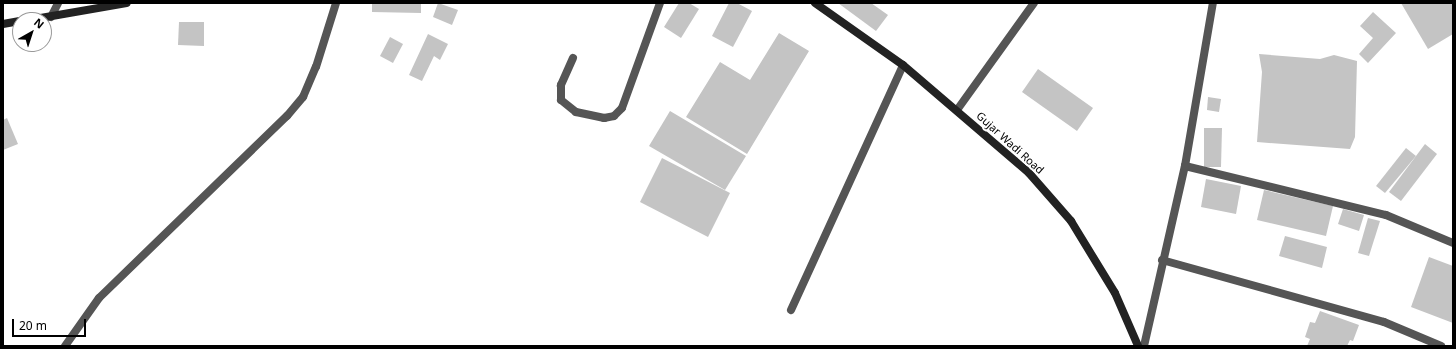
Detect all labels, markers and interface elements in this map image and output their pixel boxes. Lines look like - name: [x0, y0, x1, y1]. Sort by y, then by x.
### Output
- north arrow: [12, 12, 52, 52]
- text: N: [31, 14, 47, 32]
- street label: Gujar Wadi Road: [974, 109, 1046, 177]
- scale bar: [14, 311, 88, 337]
- text: 20 m: [19, 317, 47, 334]

